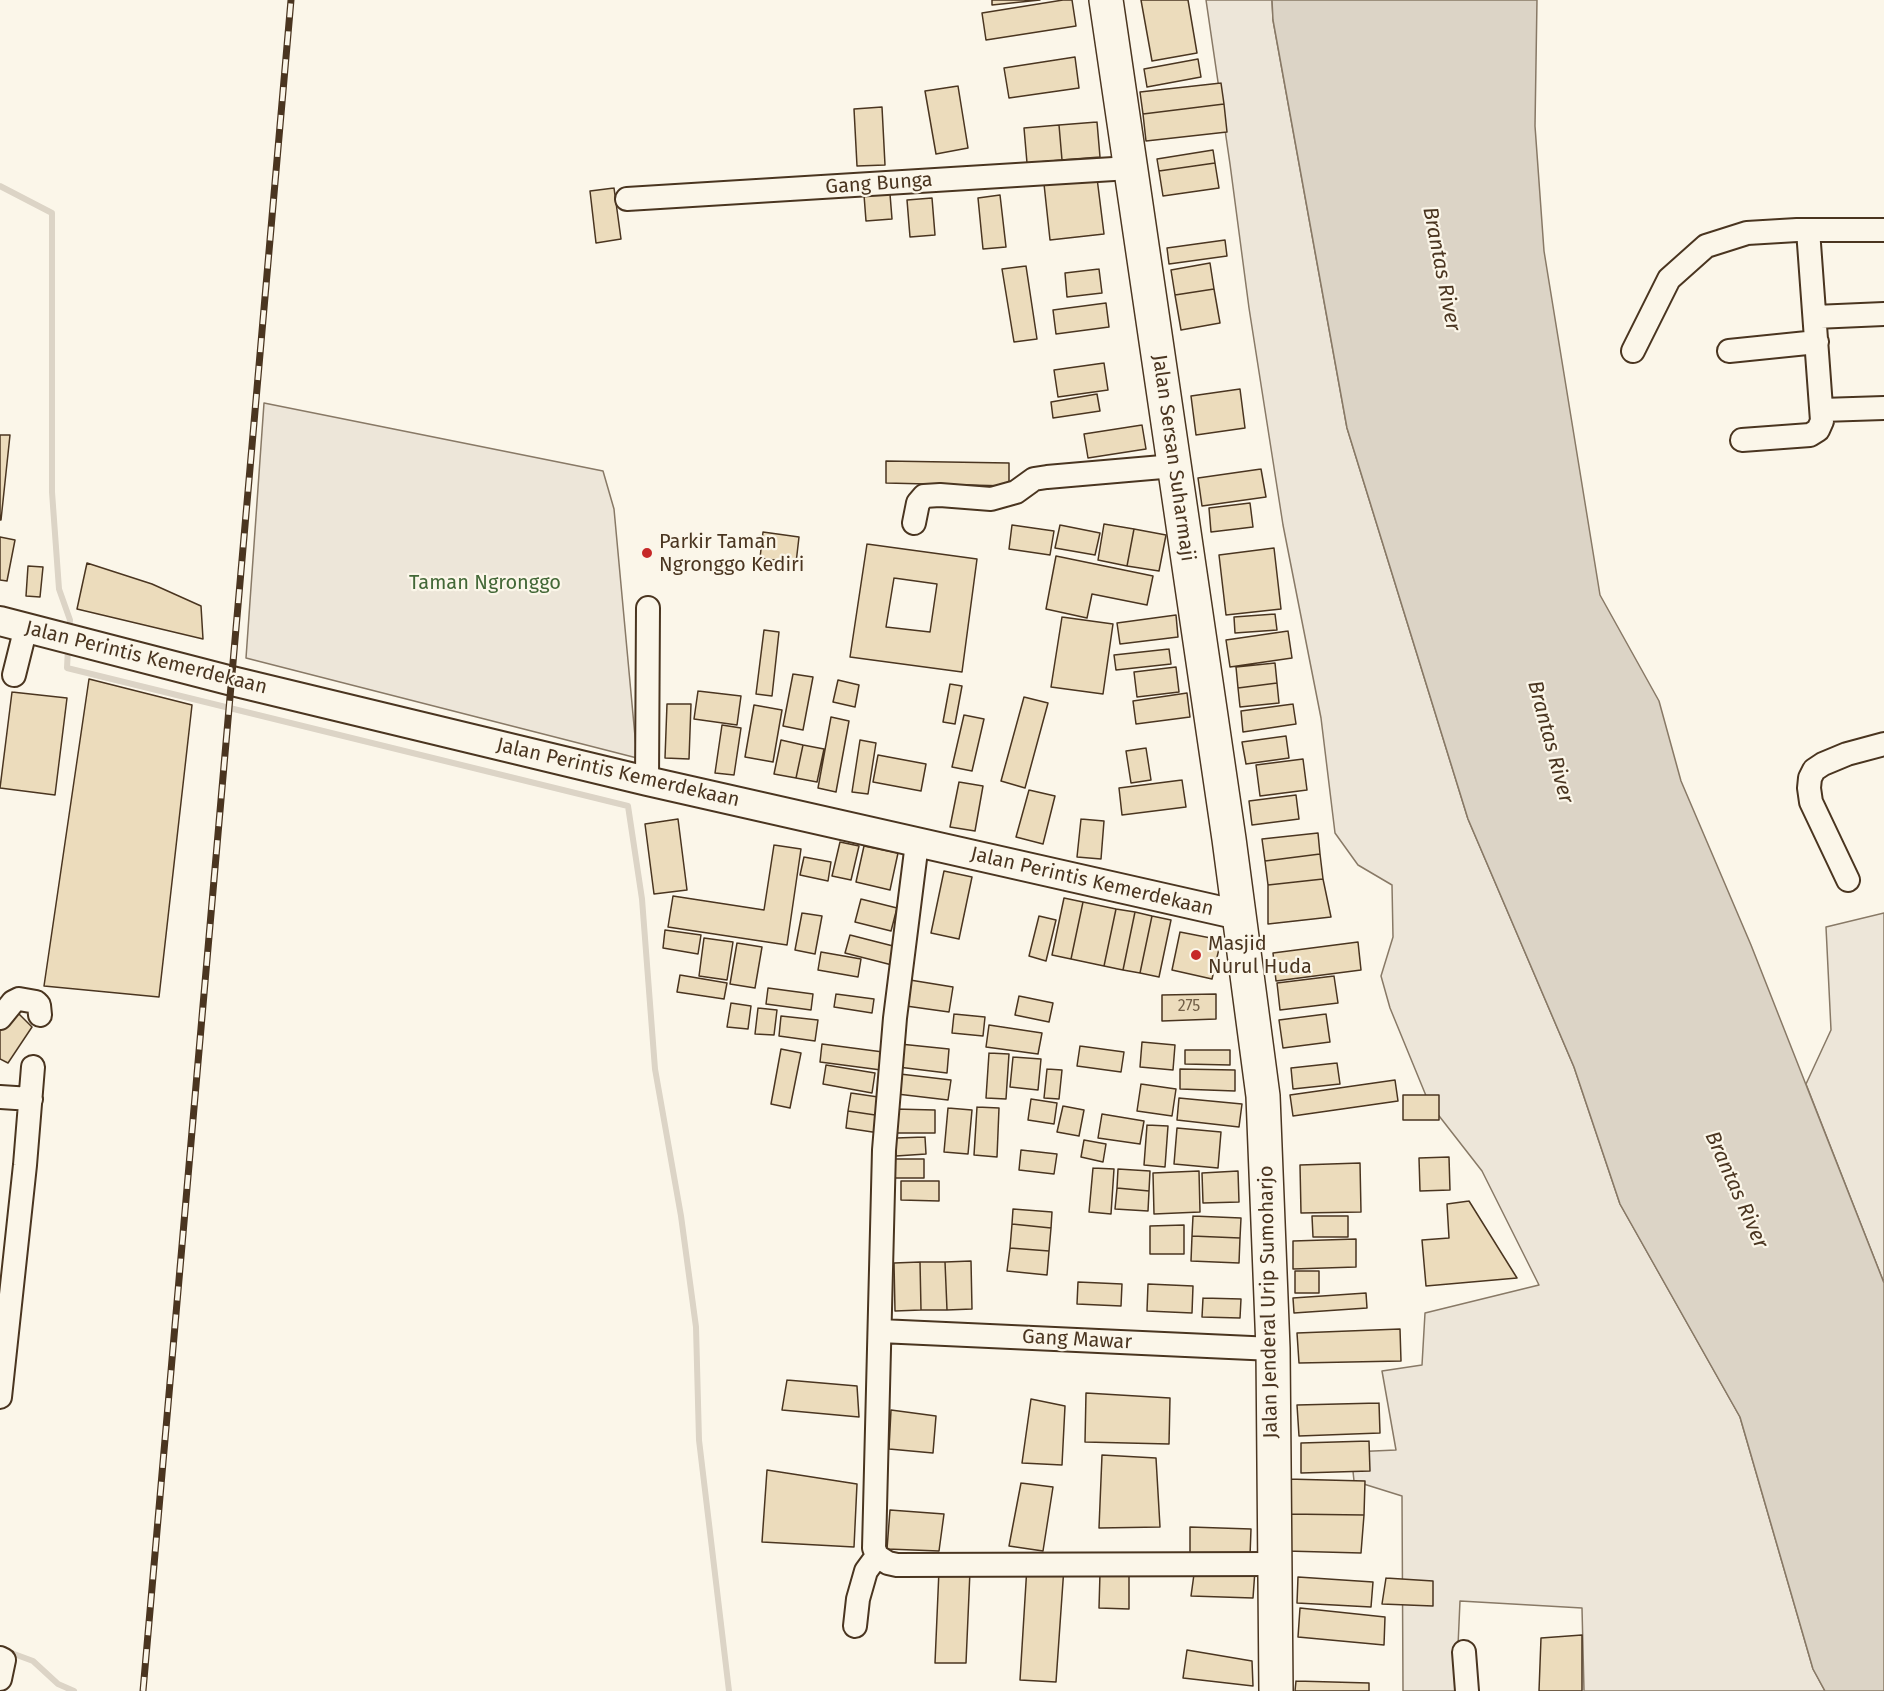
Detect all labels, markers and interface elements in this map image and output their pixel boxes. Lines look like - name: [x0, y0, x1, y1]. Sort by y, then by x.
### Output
- street label: Gang Bunga: [825, 168, 933, 200]
- water label: Brantas River: [1417, 205, 1465, 333]
- street label: Jalan Sersan Suharmaji: [1147, 353, 1199, 563]
- place label: Parkir Taman Ngronggo Kediri: [659, 530, 804, 577]
- marker: Parkir Taman Ngronggo Kediri: [640, 546, 654, 560]
- park label: Taman Ngronggo: [409, 571, 561, 595]
- street label: Jalan Perintis Kemerdekaan: [22, 616, 270, 700]
- water label: Brantas River: [1522, 678, 1578, 806]
- street label: Jalan Perintis Kemerdekaan: [494, 733, 742, 813]
- street label: Jalan Perintis Kemerdekaan: [968, 842, 1216, 922]
- place label: Masjid Nurul Huda: [1208, 932, 1312, 979]
- marker: Masjid Nurul Huda: [1189, 948, 1203, 962]
- house number: 275: [1178, 997, 1200, 1017]
- water label: Brantas River: [1699, 1127, 1773, 1253]
- street label: Jalan Jenderal Urip Sumoharjo: [1255, 1165, 1283, 1439]
- street label: Gang Mawar: [1021, 1325, 1133, 1355]

